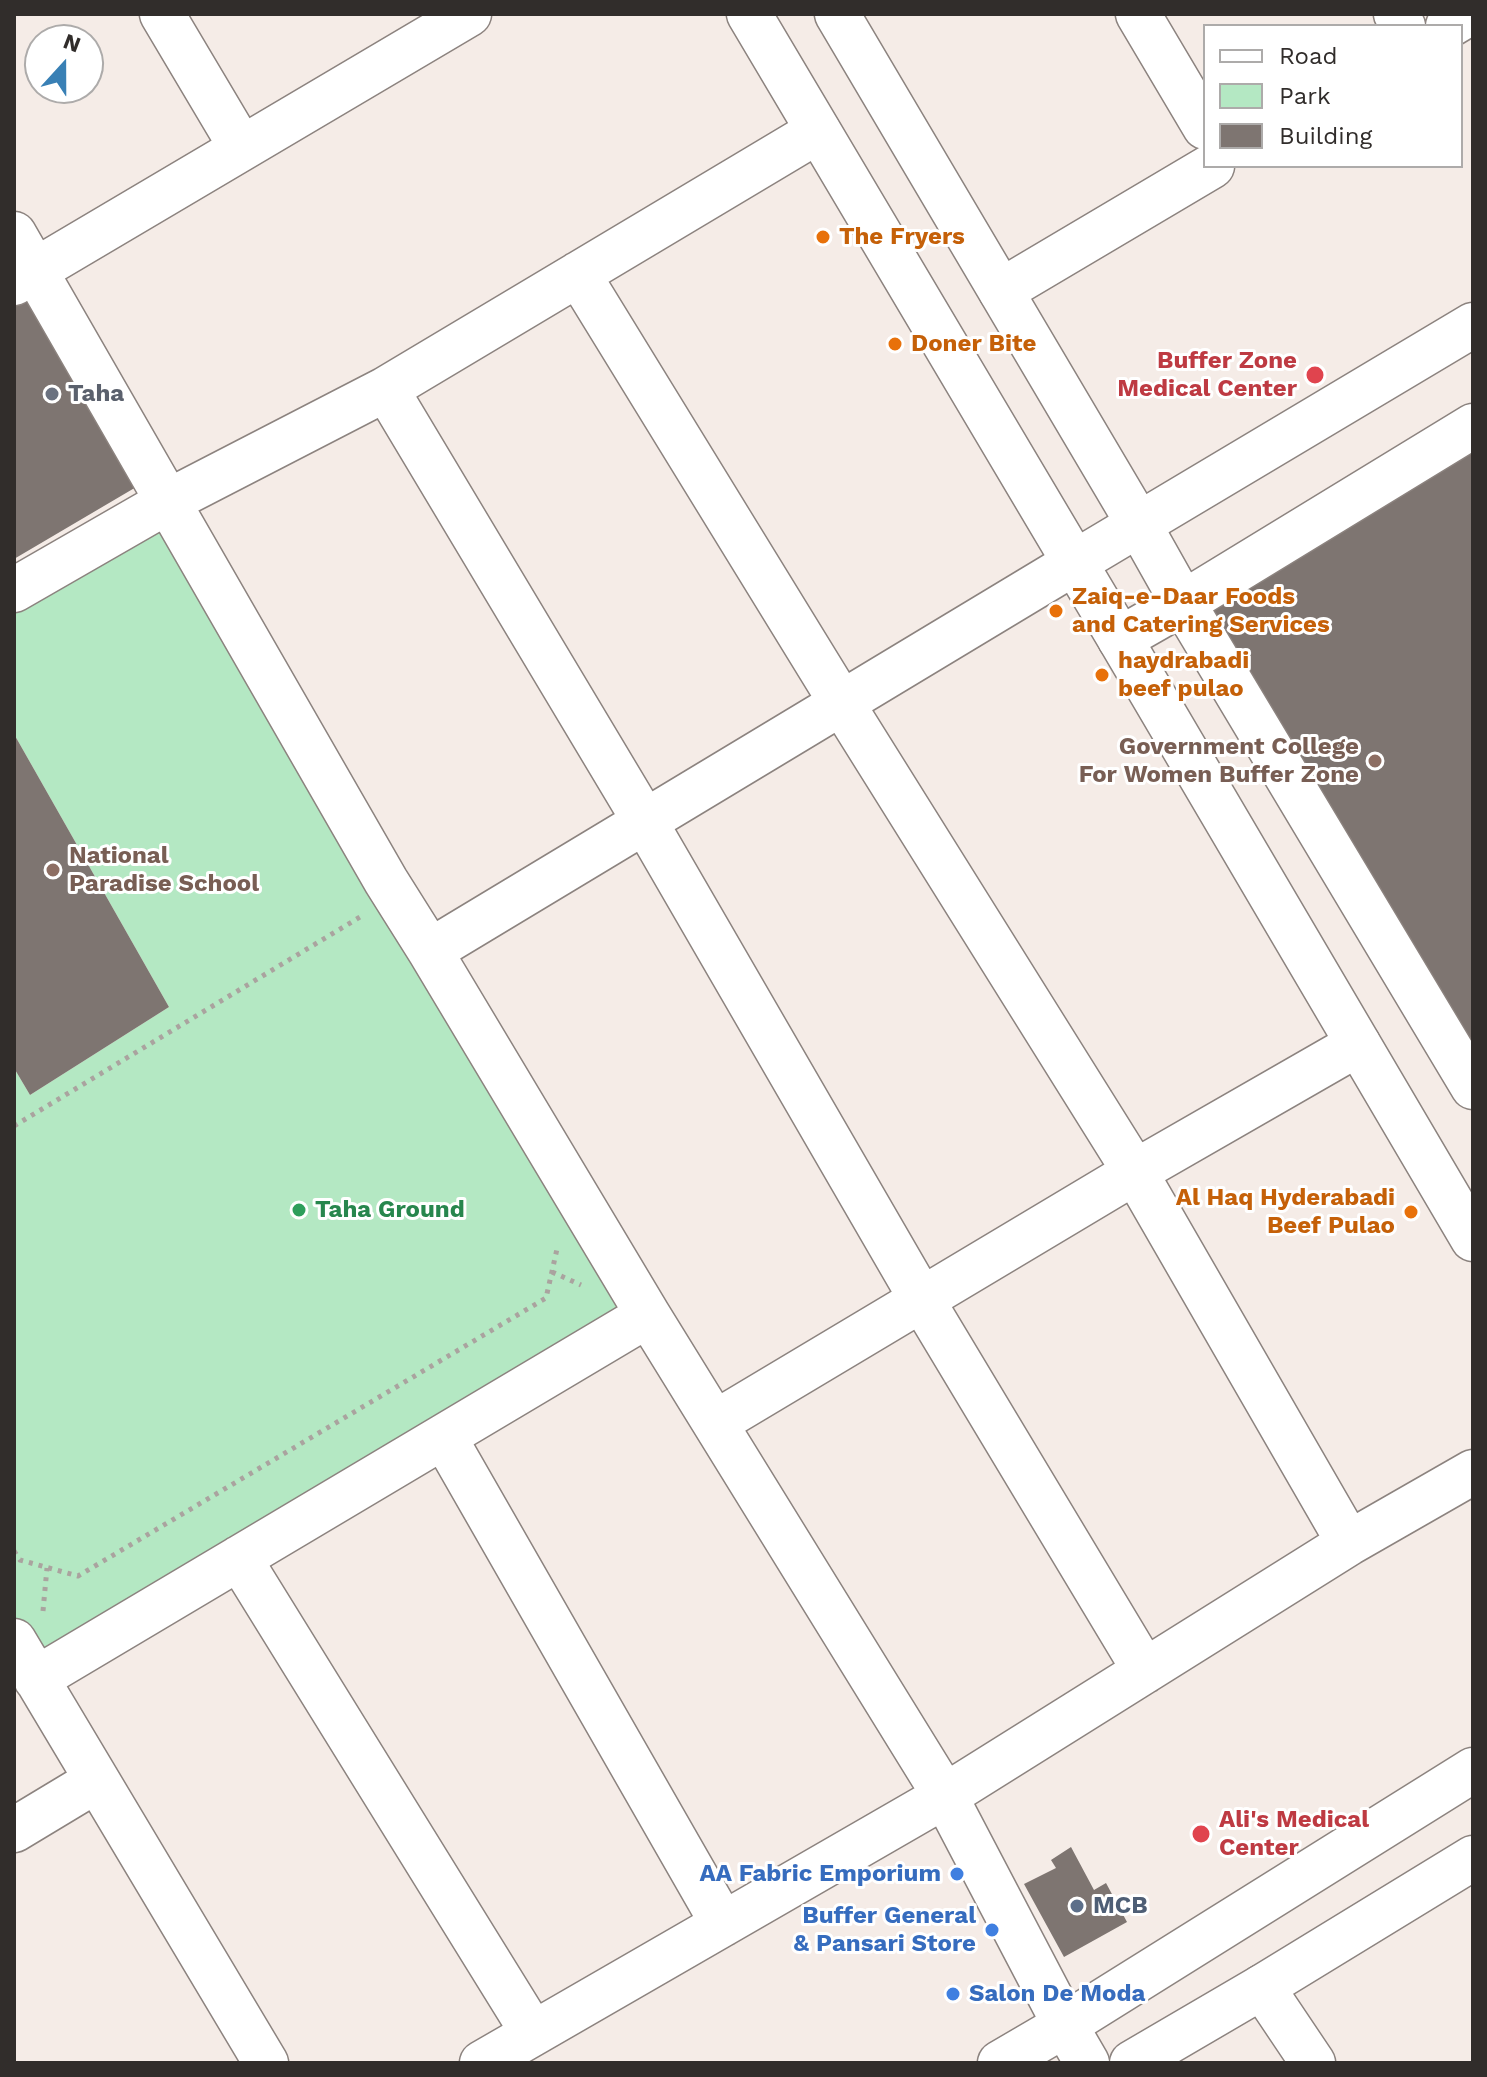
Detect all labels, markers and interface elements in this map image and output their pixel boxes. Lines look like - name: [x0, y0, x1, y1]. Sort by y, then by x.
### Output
- north arrow: [24, 24, 104, 104]
- legend: [1203, 24, 1463, 168]
- text: N: [60, 28, 84, 58]
- text: Road: [1279, 42, 1338, 70]
- text: Park: [1279, 82, 1331, 110]
- text: Building: [1279, 122, 1372, 150]
- place label: The Fryers: [839, 223, 965, 251]
- marker: The Fryers: [814, 228, 832, 246]
- place label: Doner Bite: [911, 330, 1036, 358]
- marker: Doner Bite: [886, 335, 904, 353]
- place label: Buffer Zone Medical Center: [1117, 347, 1297, 403]
- marker: Buffer Zone Medical Center: [1304, 364, 1326, 386]
- place label: Taha: [68, 380, 124, 408]
- marker: Taha: [43, 385, 61, 403]
- place label: Zaiq-e-Daar Foods and Catering Services: [1072, 583, 1330, 639]
- marker: Zaiq-e-Daar Foods and Catering Services: [1047, 602, 1065, 620]
- place label: haydrabadi beef pulao: [1118, 647, 1249, 703]
- marker: haydrabadi beef pulao: [1093, 666, 1111, 684]
- place label: Government College For Women Buffer Zone: [1079, 733, 1359, 789]
- marker: Government College For Women Buffer Zone: [1366, 752, 1384, 770]
- place label: National Paradise School: [69, 842, 259, 898]
- marker: National Paradise School: [44, 861, 62, 879]
- place label: Al Haq Hyderabadi Beef Pulao: [1176, 1184, 1395, 1240]
- place label: Taha Ground: [315, 1196, 465, 1224]
- marker: Taha Ground: [290, 1201, 308, 1219]
- marker: Al Haq Hyderabadi Beef Pulao: [1402, 1203, 1420, 1221]
- place label: Ali's Medical Center: [1219, 1806, 1369, 1862]
- marker: Ali's Medical Center: [1190, 1823, 1212, 1845]
- place label: AA Fabric Emporium: [699, 1860, 941, 1888]
- marker: AA Fabric Emporium: [948, 1865, 966, 1883]
- place label: MCB: [1093, 1892, 1148, 1920]
- marker: MCB: [1068, 1897, 1086, 1915]
- place label: Buffer General & Pansari Store: [794, 1902, 976, 1958]
- marker: Buffer General & Pansari Store: [983, 1921, 1001, 1939]
- place label: Salon De Moda: [969, 1980, 1145, 2008]
- marker: Salon De Moda: [944, 1985, 962, 2003]

